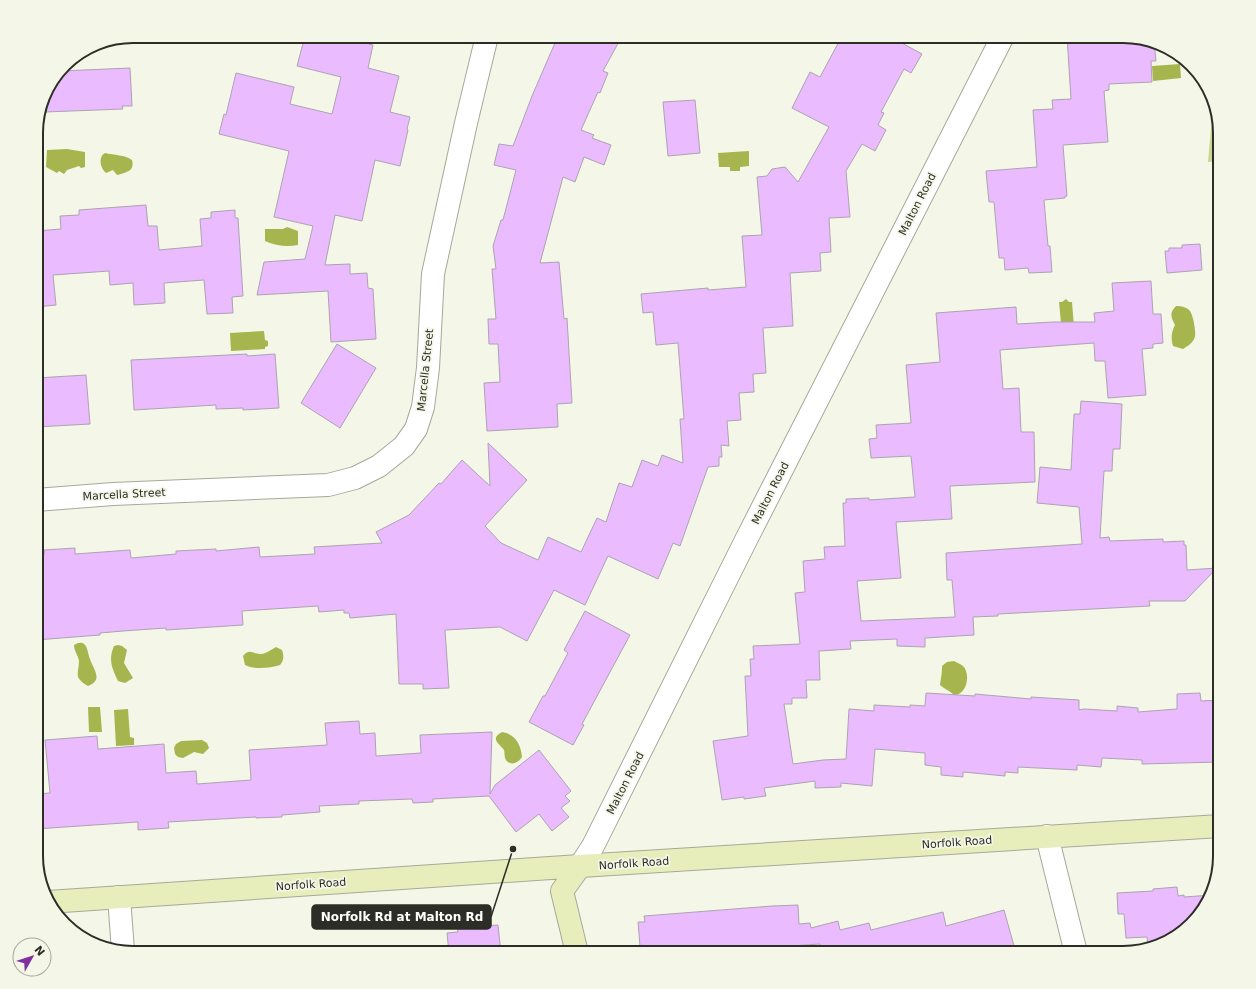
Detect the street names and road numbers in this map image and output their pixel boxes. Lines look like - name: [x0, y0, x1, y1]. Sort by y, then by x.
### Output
- street label: Malton Road: [896, 171, 939, 238]
- street label: Marcella Street: [415, 327, 436, 412]
- street label: Malton Road: [749, 460, 792, 527]
- street label: Marcella Street: [82, 486, 167, 503]
- street label: Malton Road: [604, 750, 647, 817]
- street label: Norfolk Road: [921, 834, 993, 851]
- street label: Norfolk Road: [598, 855, 670, 872]
- street label: Norfolk Road: [275, 876, 347, 893]

